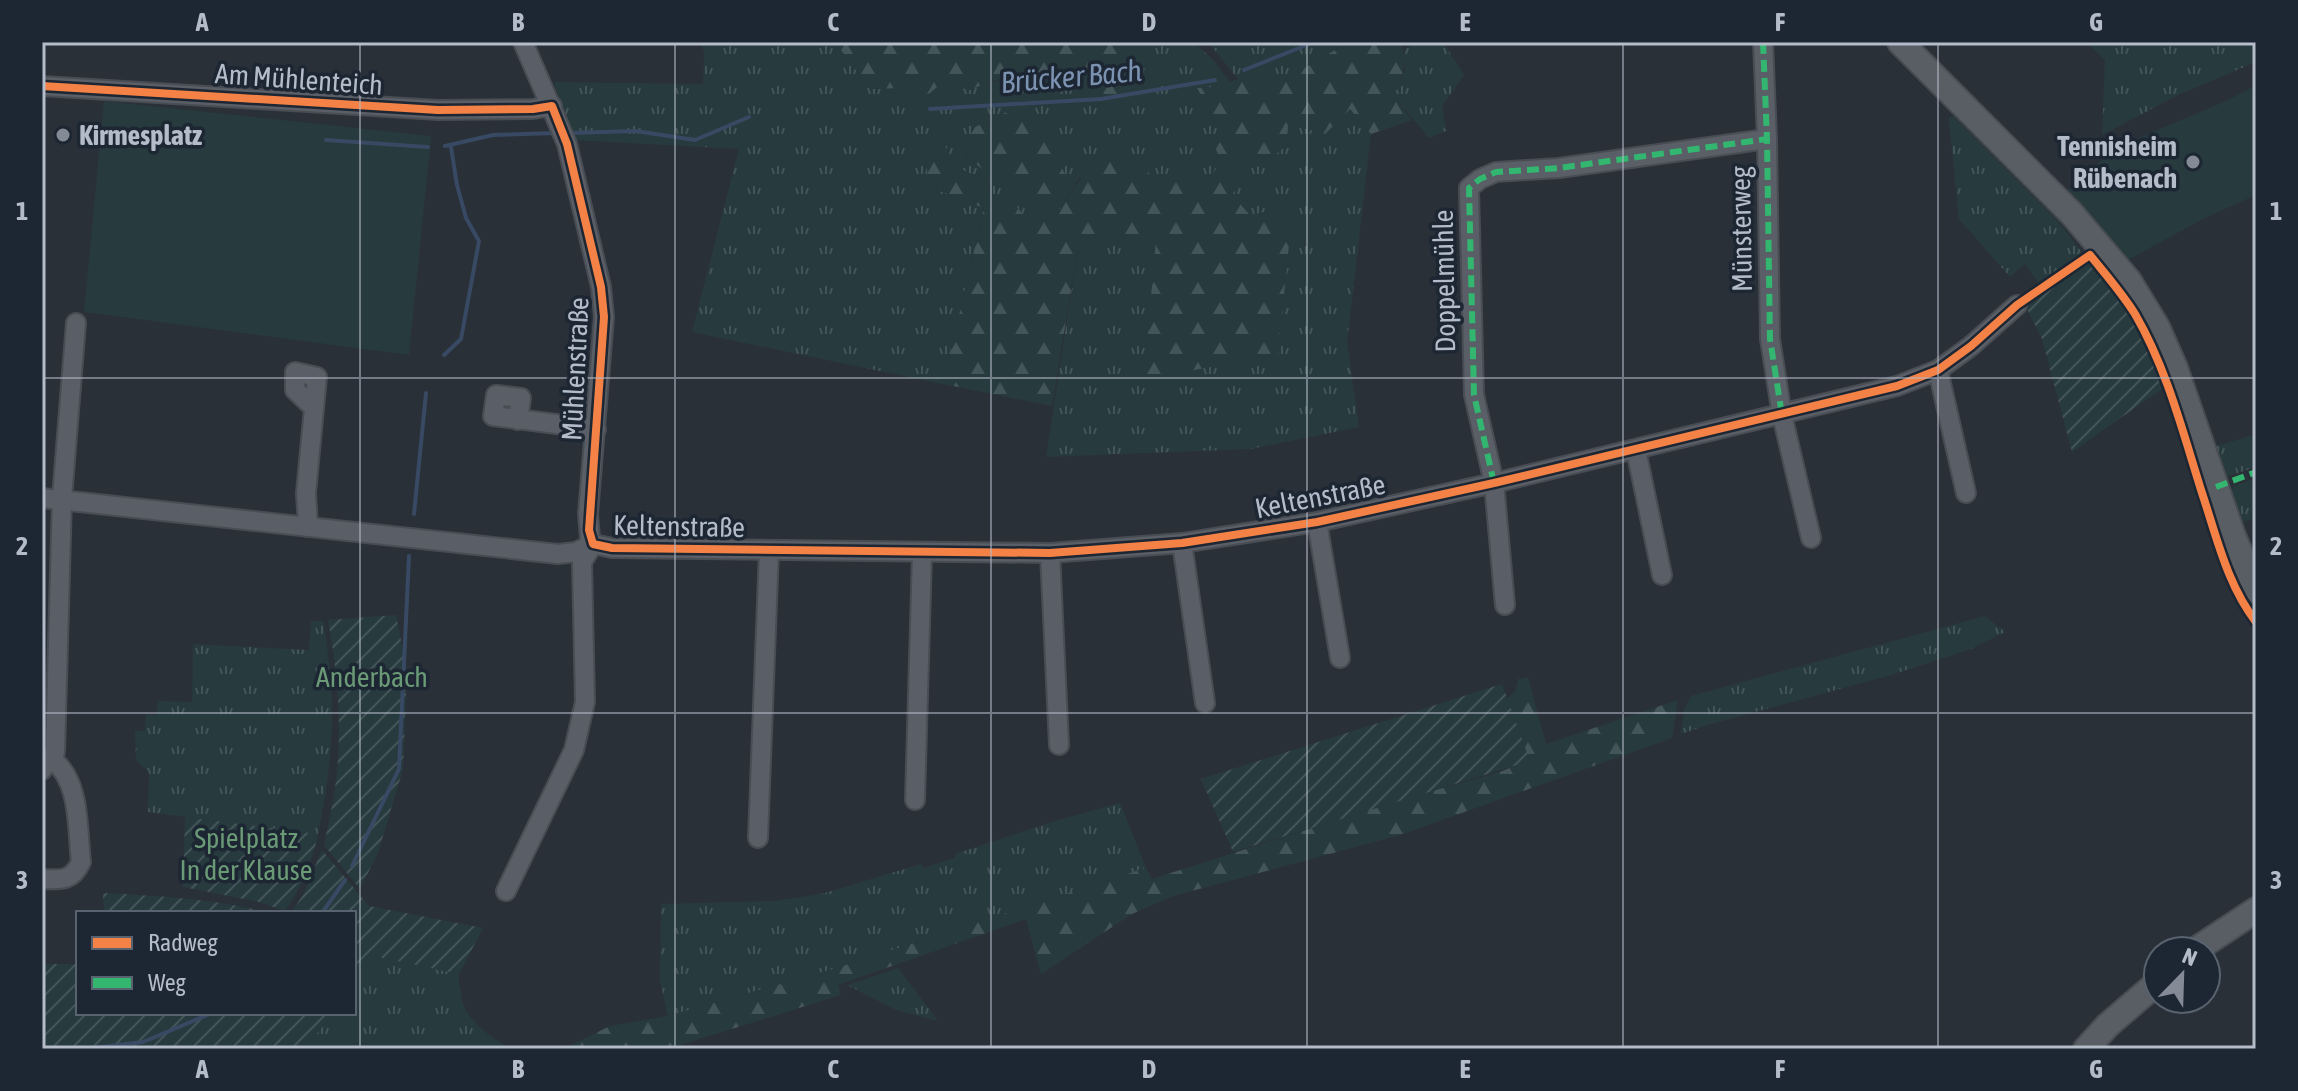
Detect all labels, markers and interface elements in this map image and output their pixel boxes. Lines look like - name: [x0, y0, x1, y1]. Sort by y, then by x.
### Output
- text: A: [195, 7, 209, 37]
- text: B: [512, 7, 525, 37]
- text: C: [827, 7, 839, 37]
- text: D: [1142, 7, 1156, 37]
- text: E: [1459, 7, 1471, 37]
- text: F: [1775, 7, 1786, 37]
- text: G: [2089, 7, 2103, 37]
- water label: Brücker Bach: [999, 53, 1143, 99]
- street label: Am Mühlenteich: [214, 57, 384, 101]
- place label: Kirmesplatz: [79, 119, 202, 151]
- marker: Kirmesplatz: [54, 126, 72, 144]
- place label: Tennisheim Rübenach: [2057, 130, 2177, 194]
- marker: Tennisheim Rübenach: [2184, 153, 2202, 171]
- street label: Münsterweg: [1724, 166, 1758, 292]
- text: 1: [16, 196, 28, 226]
- text: 1: [2270, 196, 2282, 226]
- street label: Doppelmühle: [1427, 209, 1461, 353]
- street label: Mühlenstraße: [555, 296, 595, 442]
- street label: Keltenstraße: [1252, 468, 1388, 524]
- street label: Keltenstraße: [613, 509, 745, 543]
- text: 2: [16, 531, 28, 561]
- text: 2: [2270, 531, 2282, 561]
- park label: Anderbach: [316, 661, 428, 693]
- park label: Spielplatz In der Klause: [180, 822, 312, 886]
- text: 3: [16, 865, 28, 895]
- text: 3: [2270, 865, 2282, 895]
- legend: [76, 911, 356, 1015]
- text: Radweg: [148, 929, 219, 956]
- north arrow: [2142, 935, 2222, 1015]
- text: N: [2179, 942, 2201, 971]
- text: Weg: [148, 969, 187, 996]
- text: A: [195, 1054, 209, 1084]
- text: B: [512, 1054, 525, 1084]
- text: C: [827, 1054, 839, 1084]
- text: D: [1142, 1054, 1156, 1084]
- text: E: [1459, 1054, 1471, 1084]
- text: F: [1775, 1054, 1786, 1084]
- text: G: [2089, 1054, 2103, 1084]

